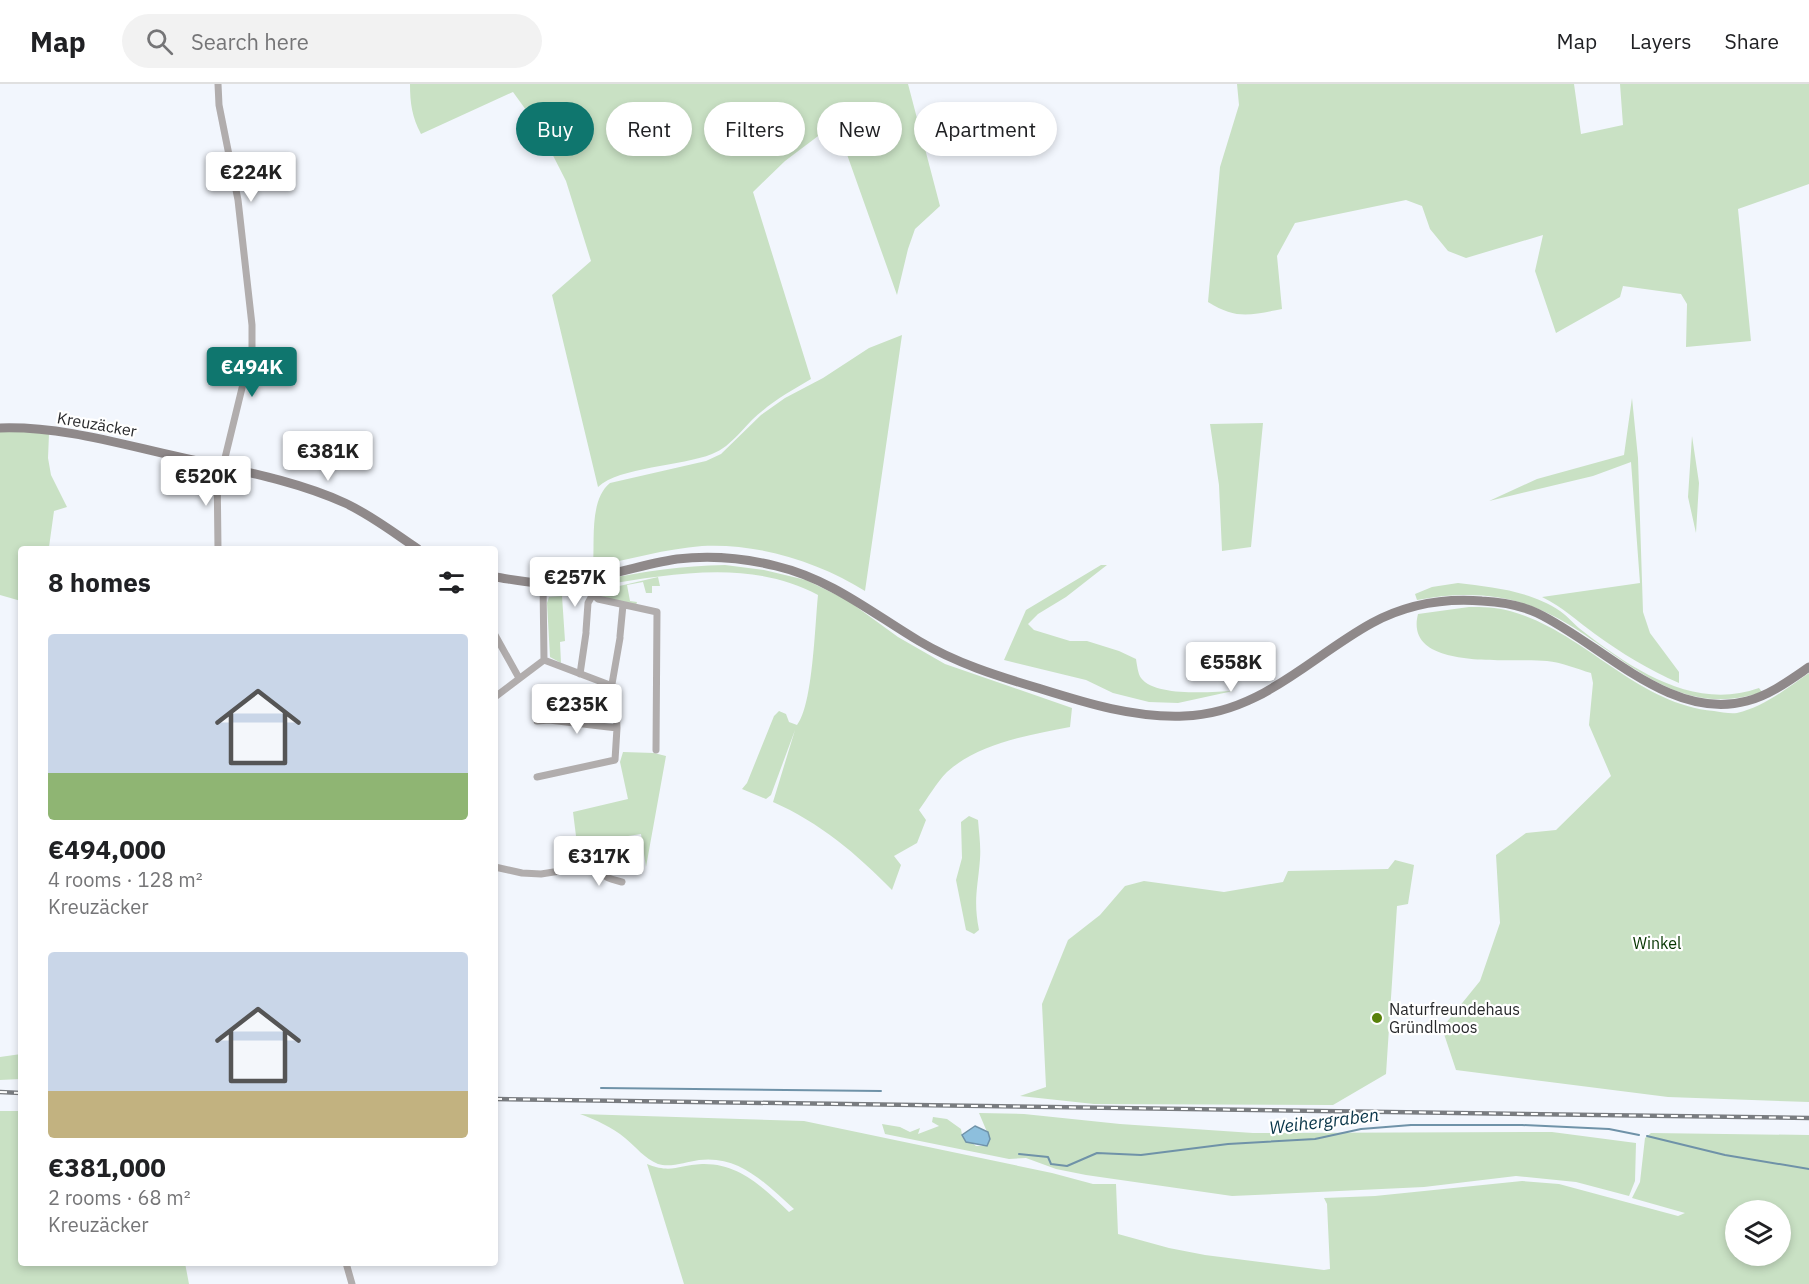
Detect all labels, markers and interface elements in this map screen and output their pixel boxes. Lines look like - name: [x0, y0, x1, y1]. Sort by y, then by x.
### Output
- search box: [122, 14, 542, 68]
- text: Map: [30, 23, 86, 60]
- icon: search: [143, 25, 176, 58]
- text: Search here: [191, 27, 309, 56]
- text: Map: [1557, 27, 1597, 55]
- text: Layers: [1630, 27, 1692, 55]
- text: Share: [1725, 27, 1779, 55]
- chip: Buy: [516, 102, 594, 156]
- chip: Rent: [606, 102, 692, 156]
- chip: Filters: [704, 102, 805, 156]
- chip: New: [817, 102, 902, 156]
- chip: Apartment: [914, 102, 1057, 156]
- pin: €224K: [209, 152, 293, 203]
- text: €224K: [220, 158, 282, 185]
- pin: €494K: [210, 347, 294, 398]
- text: €494K: [221, 353, 283, 380]
- street label: Kreuzäcker: [56, 407, 138, 441]
- pin: €381K: [286, 431, 370, 482]
- text: €381K: [297, 437, 359, 464]
- pin: €520K: [164, 456, 248, 507]
- text: €520K: [175, 462, 237, 489]
- pin: €257K: [533, 557, 617, 608]
- text: €257K: [544, 563, 606, 590]
- text: 8 homes: [48, 565, 151, 599]
- icon: filters: [435, 566, 468, 599]
- pin: €558K: [1189, 642, 1273, 693]
- text: €558K: [1200, 648, 1262, 675]
- icon: home: [204, 673, 312, 781]
- pin: €235K: [535, 684, 619, 735]
- text: €235K: [546, 690, 608, 717]
- text: €494,000: [48, 832, 166, 866]
- pin: €317K: [557, 836, 641, 887]
- text: €317K: [568, 842, 630, 869]
- text: 4 rooms · 128 m²: [48, 866, 203, 893]
- text: Kreuzäcker: [48, 893, 149, 920]
- park label: Winkel: [1633, 933, 1681, 953]
- icon: home: [204, 991, 312, 1099]
- place label: Naturfreundehaus Gründlmoos: [1389, 999, 1520, 1037]
- marker: Naturfreundehaus Gründlmoos: [1370, 1011, 1384, 1025]
- water label: Weihergraben: [1268, 1103, 1380, 1139]
- text: €381,000: [48, 1150, 166, 1184]
- text: 2 rooms · 68 m²: [48, 1184, 191, 1211]
- map controls: [1725, 1200, 1791, 1266]
- button: layers: [1725, 1200, 1791, 1266]
- text: Kreuzäcker: [48, 1211, 149, 1238]

